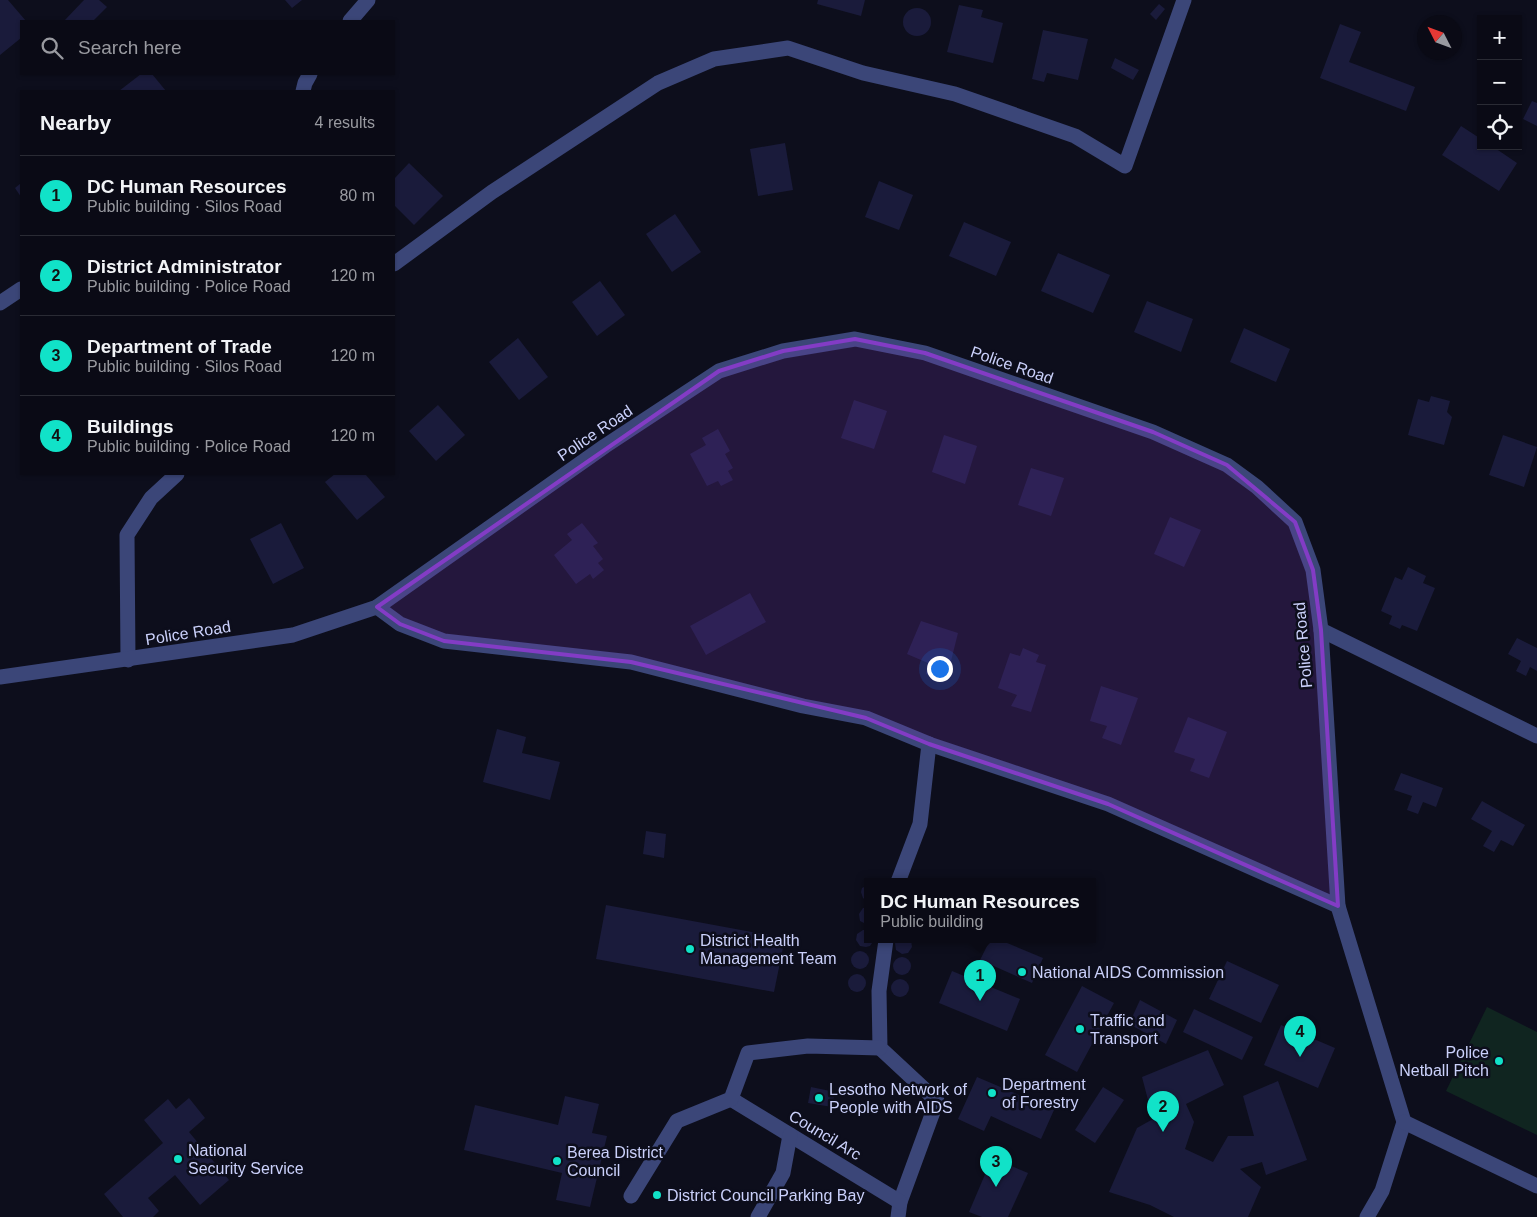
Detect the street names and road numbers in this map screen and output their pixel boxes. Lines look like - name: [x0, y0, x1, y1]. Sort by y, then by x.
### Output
- street label: Police Road: [968, 343, 1056, 387]
- street label: Police Road: [554, 402, 636, 464]
- street label: Police Road: [1291, 601, 1315, 689]
- street label: Police Road: [144, 618, 232, 648]
- street label: Council Arc: [786, 1107, 864, 1163]

